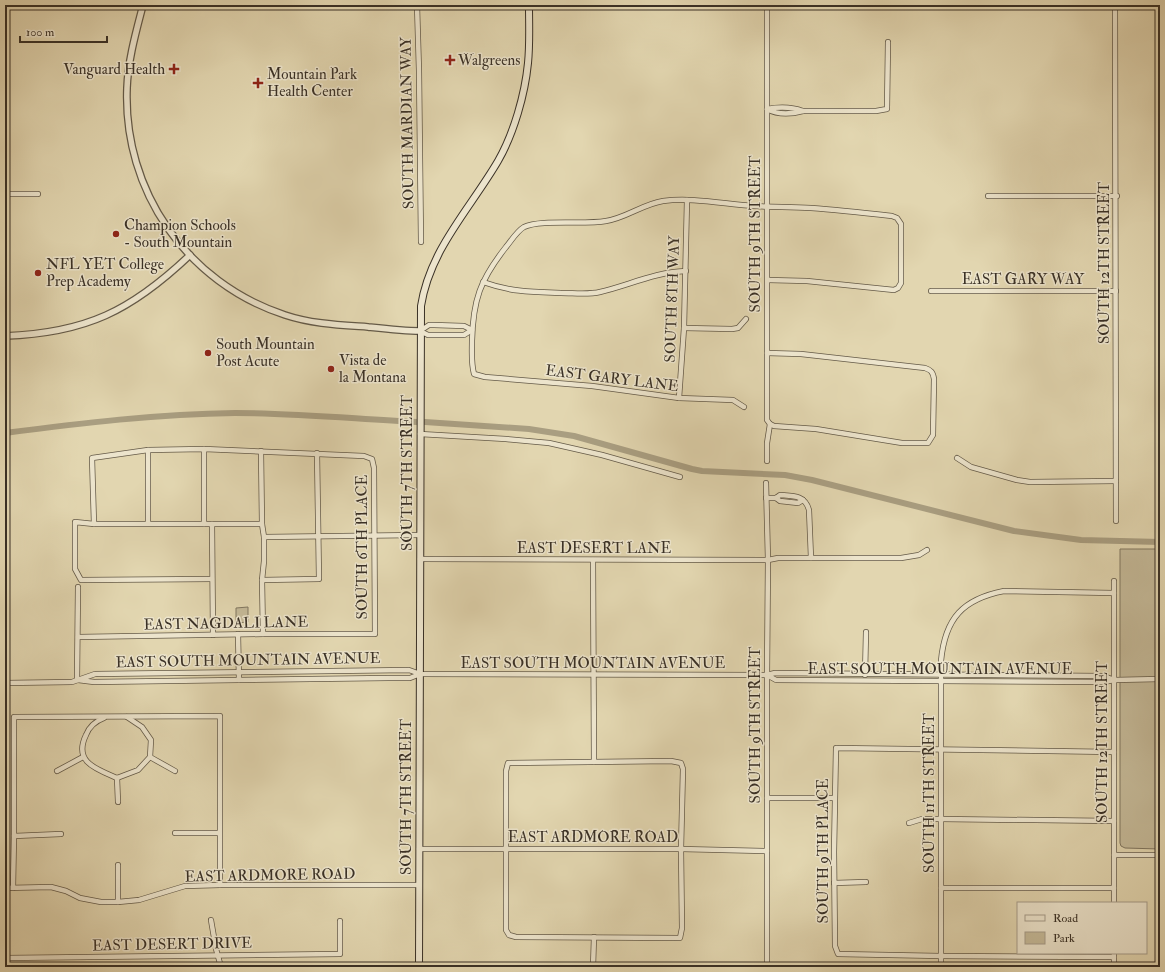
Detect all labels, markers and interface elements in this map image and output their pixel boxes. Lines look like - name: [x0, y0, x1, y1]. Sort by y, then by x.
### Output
- scale bar: [20, 18, 107, 44]
- text: 100 m: [26, 25, 55, 40]
- street label: SOUTH MARDIAN WAY: [396, 36, 419, 209]
- place label: Walgreens: [457, 51, 520, 70]
- marker: Walgreens: [445, 55, 455, 65]
- place label: Vanguard Health: [63, 60, 165, 79]
- marker: Vanguard Health: [168, 63, 180, 75]
- place label: Mountain Park Health Center: [267, 65, 357, 101]
- marker: Mountain Park Health Center: [252, 77, 264, 89]
- street label: SOUTH 9TH STREET: [746, 156, 765, 312]
- street label: SOUTH 12TH STREET: [1095, 182, 1114, 344]
- place label: Champion Schools - South Mountain: [124, 216, 236, 252]
- marker: Champion Schools - South Mountain: [111, 229, 121, 239]
- street label: SOUTH 8TH WAY: [661, 235, 684, 363]
- place label: NFL YET College Prep Academy: [46, 255, 164, 292]
- marker: NFL YET College Prep Academy: [33, 268, 43, 278]
- street label: EAST GARY WAY: [962, 270, 1085, 289]
- place label: South Mountain Post Acute: [216, 335, 315, 371]
- marker: South Mountain Post Acute: [203, 348, 213, 358]
- place label: Vista de la Montana: [339, 351, 407, 387]
- street label: EAST GARY LANE: [544, 361, 680, 396]
- marker: Vista de la Montana: [326, 364, 336, 374]
- street label: SOUTH 7TH STREET: [398, 395, 417, 551]
- street label: SOUTH 6TH PLACE: [353, 474, 372, 619]
- street label: EAST DESERT LANE: [517, 539, 671, 558]
- street label: EAST NAGDALI LANE: [144, 613, 309, 634]
- street label: SOUTH 9TH STREET: [746, 647, 765, 803]
- street label: EAST SOUTH MOUNTAIN AVENUE: [115, 649, 381, 672]
- street label: EAST SOUTH MOUNTAIN AVENUE: [461, 654, 726, 673]
- street label: EAST SOUTH MOUNTAIN AVENUE: [808, 660, 1073, 679]
- street label: SOUTH 12TH STREET: [1093, 661, 1112, 823]
- street label: SOUTH 11TH STREET: [920, 713, 939, 873]
- street label: SOUTH 7TH STREET: [397, 719, 416, 875]
- street label: SOUTH 9TH PLACE: [814, 778, 833, 923]
- street label: EAST ARDMORE ROAD: [508, 828, 678, 847]
- street label: EAST ARDMORE ROAD: [185, 865, 355, 886]
- legend: [1017, 902, 1147, 954]
- text: Road: [1053, 911, 1078, 926]
- text: Park: [1053, 931, 1075, 946]
- street label: EAST DESERT DRIVE: [92, 934, 252, 955]

